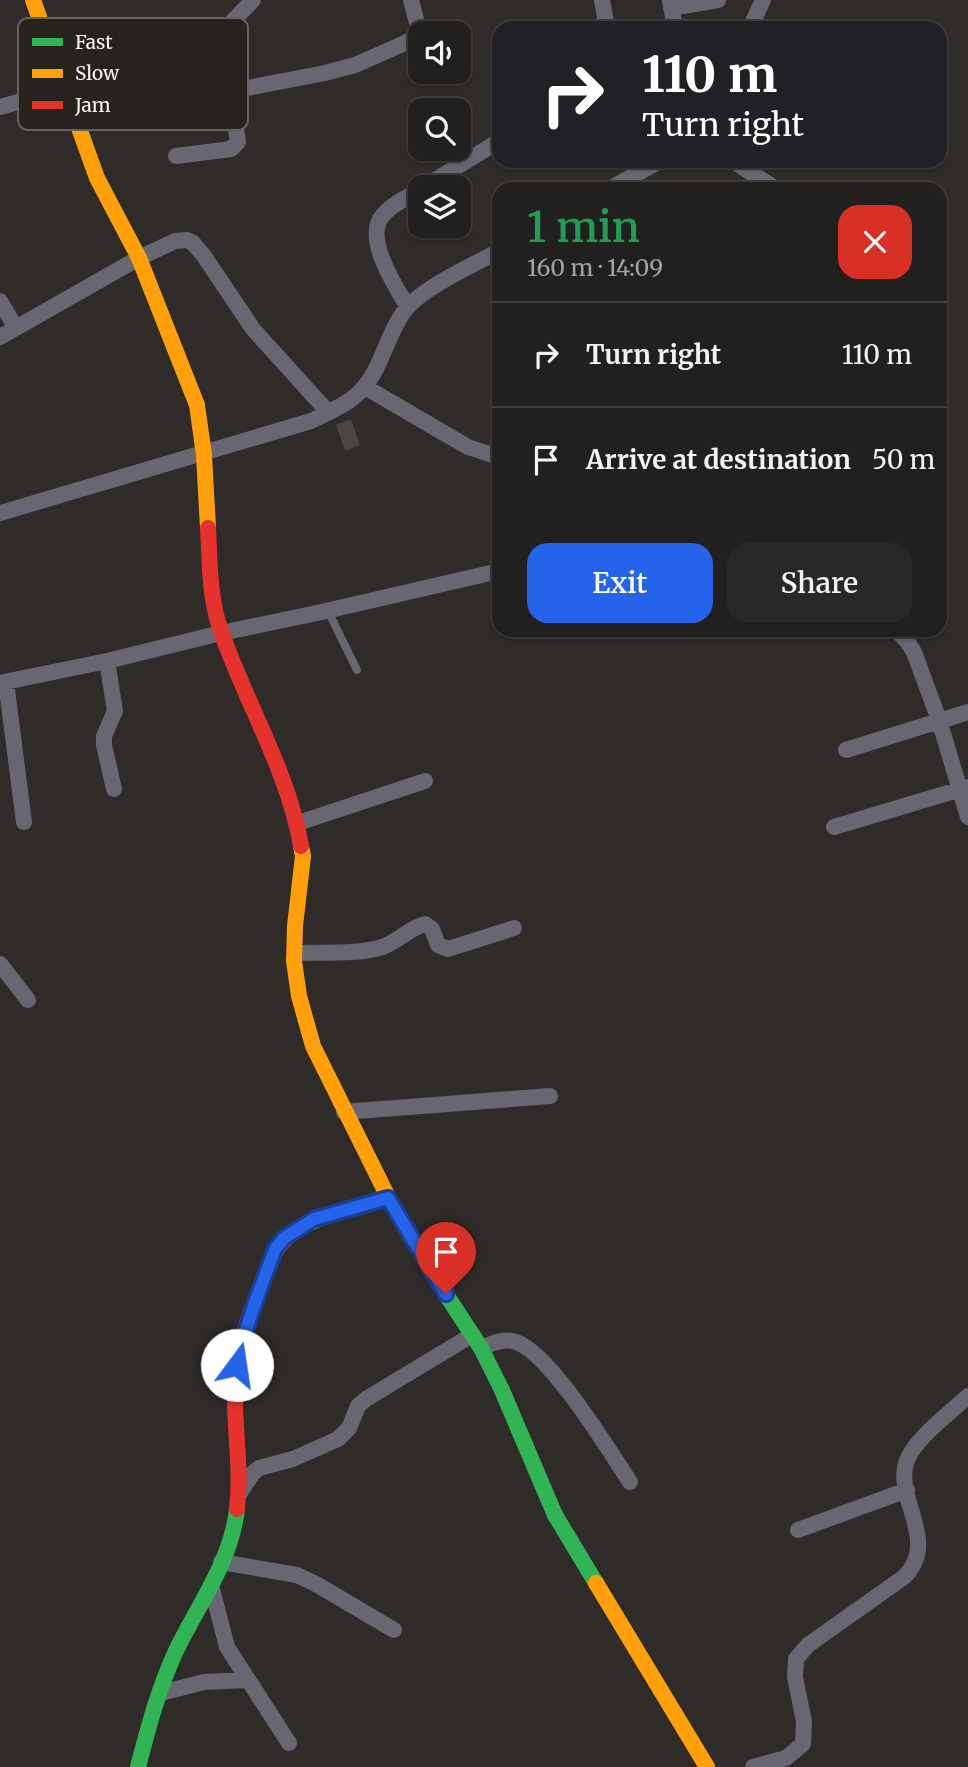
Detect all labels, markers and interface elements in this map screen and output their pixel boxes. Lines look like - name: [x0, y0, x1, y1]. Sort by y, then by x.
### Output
- legend: [18, 18, 248, 130]
- map controls: [408, 21, 471, 238]
- button: sound: [408, 21, 471, 84]
- text: Fast: [75, 30, 113, 54]
- text: 110 m: [642, 44, 777, 105]
- icon: right: [527, 49, 618, 140]
- text: Slow: [75, 61, 120, 85]
- text: Jam: [74, 93, 111, 117]
- button: search: [408, 98, 471, 161]
- text: Turn right: [642, 105, 804, 145]
- button: layers: [408, 175, 471, 238]
- text: 1 min: [527, 201, 640, 253]
- button: close: [838, 205, 912, 279]
- text: 160 m · 14:09: [527, 253, 663, 282]
- icon: right: [527, 336, 565, 374]
- text: Turn right: [586, 338, 721, 371]
- text: 110 m: [842, 338, 912, 371]
- icon: arrive: [527, 441, 565, 479]
- text: Arrive at destination: [586, 443, 851, 476]
- text: 50 m: [872, 443, 935, 476]
- button: Exit: [527, 543, 713, 623]
- button: Share: [727, 543, 912, 623]
- pin: [416, 1222, 476, 1294]
- icon: arrive: [427, 1233, 465, 1271]
- position arrow: [200, 1328, 274, 1402]

